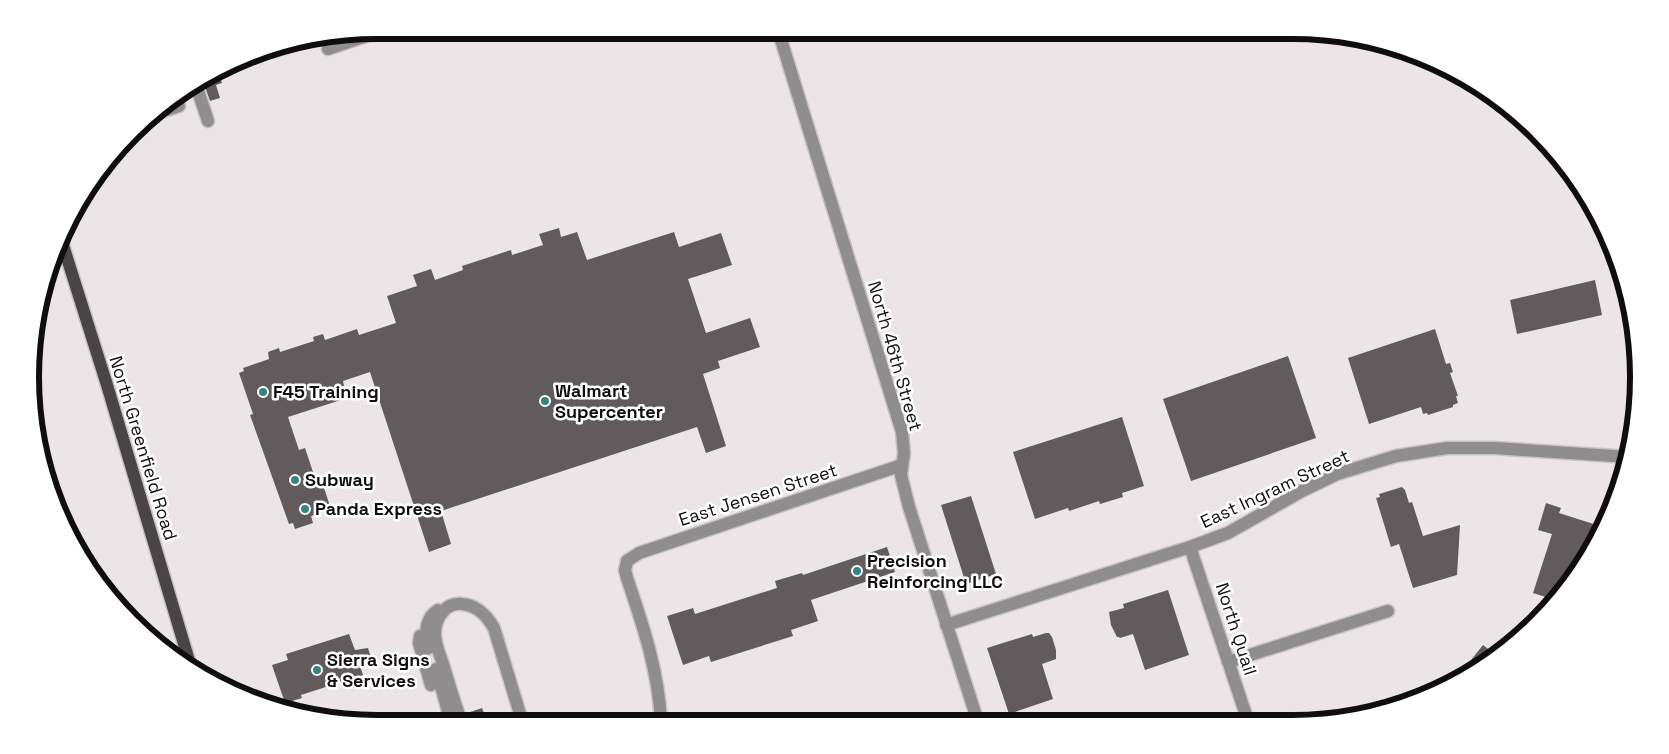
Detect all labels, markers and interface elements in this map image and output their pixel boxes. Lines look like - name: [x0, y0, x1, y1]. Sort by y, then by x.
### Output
- street label: North 46th Street: [863, 278, 928, 434]
- street label: North Greenfield Road: [104, 353, 182, 543]
- place label: Walmart Supercenter: [555, 379, 663, 423]
- place label: F45 Training: [273, 380, 379, 403]
- marker: F45 Training: [257, 386, 269, 398]
- marker: Walmart Supercenter: [539, 395, 551, 407]
- street label: East Ingram Street: [1197, 444, 1353, 533]
- street label: East Jensen Street: [676, 458, 840, 531]
- place label: Subway: [305, 468, 374, 491]
- marker: Subway: [289, 474, 301, 486]
- place label: Panda Express: [315, 497, 442, 520]
- marker: Panda Express: [299, 503, 311, 515]
- place label: Precision Reinforcing LLC: [867, 549, 1003, 593]
- marker: Precision Reinforcing LLC: [851, 565, 863, 577]
- street label: North Quail: [1211, 580, 1262, 678]
- place label: Sierra Signs & Services: [327, 648, 430, 692]
- marker: Sierra Signs & Services: [311, 664, 323, 676]

